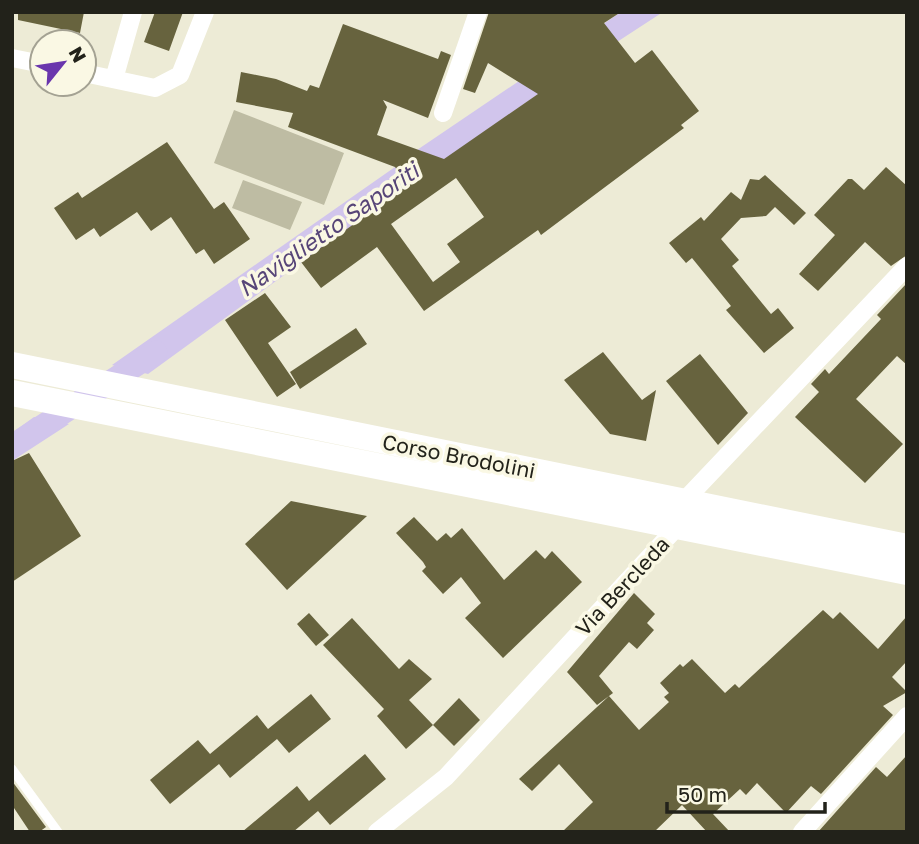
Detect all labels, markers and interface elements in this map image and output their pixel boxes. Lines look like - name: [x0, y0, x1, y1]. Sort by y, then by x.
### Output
- north arrow: [28, 28, 98, 98]
- text: N: [65, 42, 92, 66]
- water label: Naviglietto Saporiti: [232, 155, 426, 302]
- street label: Corso Brodolini: [380, 428, 538, 484]
- street label: Via Bercleda: [570, 531, 674, 641]
- scale bar: [667, 770, 824, 814]
- text: 50 m: [678, 781, 727, 807]

